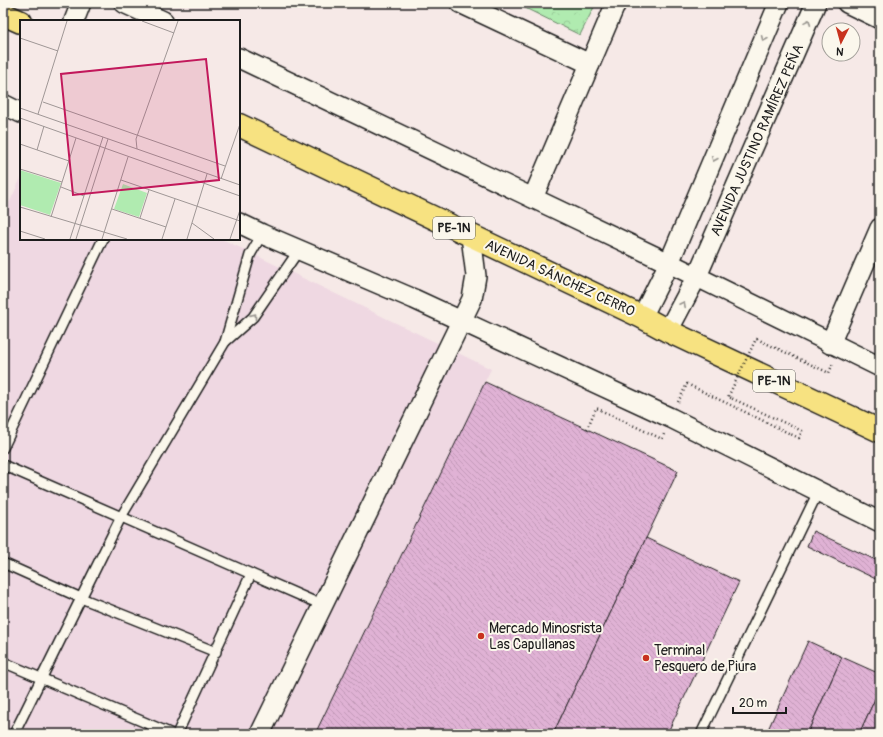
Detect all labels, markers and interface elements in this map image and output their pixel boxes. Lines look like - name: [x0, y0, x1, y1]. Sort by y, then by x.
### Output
- one-way arrow: [803, 19, 811, 27]
- inset map: [20, 20, 240, 240]
- north arrow: [821, 22, 861, 62]
- one-way arrow: [761, 35, 769, 42]
- street label: AVENIDA JUSTINO RAMÍREZ PEÑA: [706, 41, 807, 239]
- text: N: [835, 45, 844, 58]
- one-way arrow: [710, 155, 718, 162]
- road number: PE-1N: [433, 217, 475, 239]
- street label: AVENIDA SÁNCHEZ CERRO: [483, 235, 638, 320]
- one-way arrow: [678, 301, 685, 308]
- one-way arrow: [249, 313, 256, 320]
- road number: PE-1N: [753, 370, 795, 392]
- place label: Mercado Minosrista Las Capullanas: [489, 620, 602, 653]
- marker: Mercado Minosrista Las Capullanas: [476, 631, 486, 641]
- place label: Terminal Pesquero de Piura: [654, 642, 756, 675]
- marker: Terminal Pesquero de Piura: [641, 653, 651, 663]
- scale bar: [733, 689, 786, 715]
- text: 20 m: [739, 696, 768, 711]

